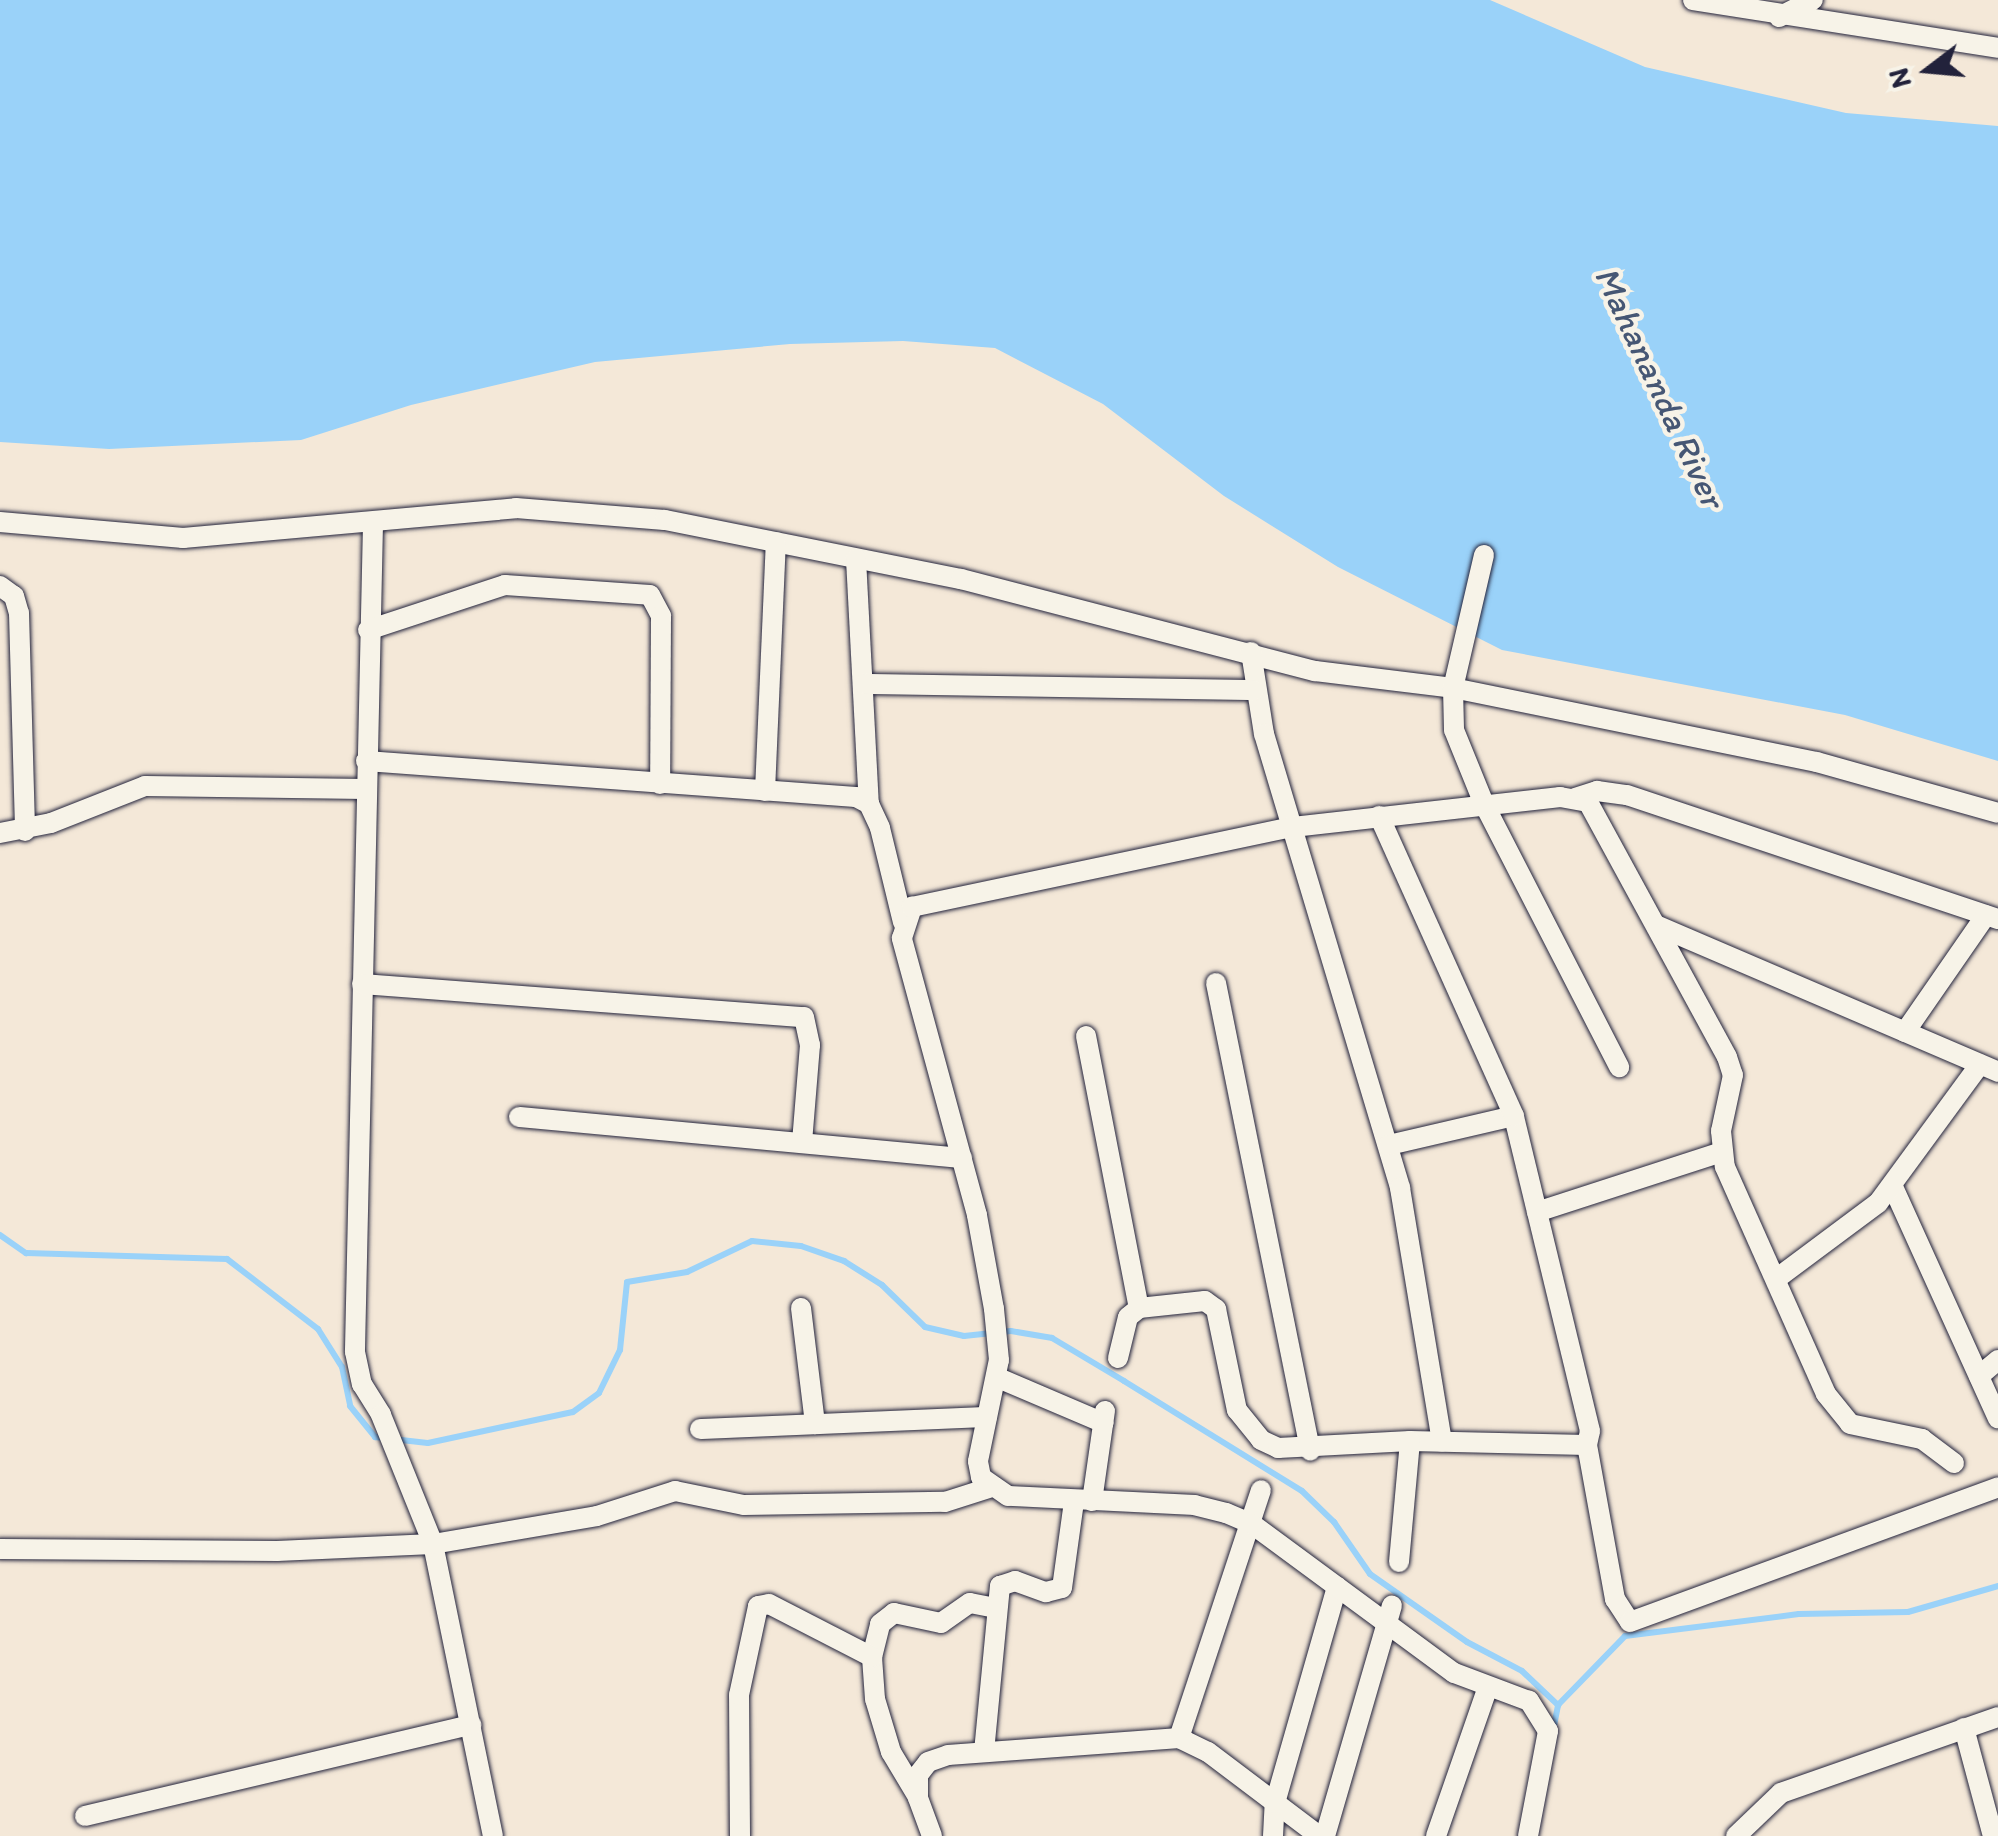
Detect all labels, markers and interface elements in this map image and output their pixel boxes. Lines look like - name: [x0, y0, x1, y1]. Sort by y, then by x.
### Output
- north arrow: [1878, 20, 1978, 120]
- text: N: [1880, 64, 1918, 92]
- water label: Mahananda River: [1586, 260, 1734, 514]

